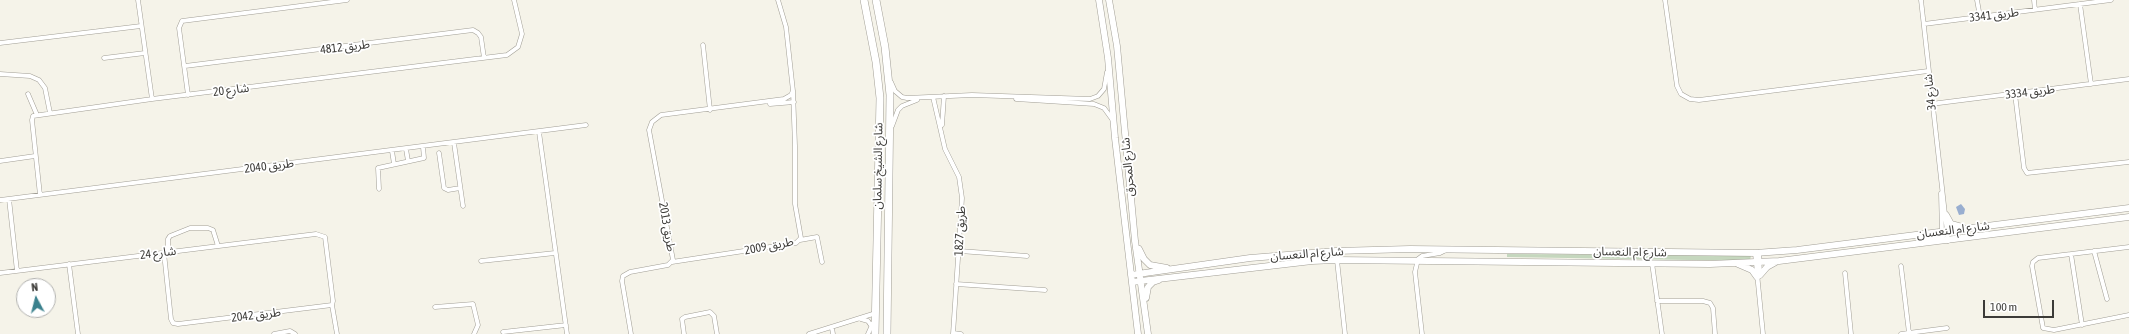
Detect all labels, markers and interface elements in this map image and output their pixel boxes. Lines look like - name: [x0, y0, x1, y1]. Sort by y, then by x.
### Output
- street label: طريق 3341: [1968, 5, 2020, 25]
- street label: طريق 4812: [319, 37, 371, 57]
- street label: شارع 34: [1921, 73, 1939, 111]
- street label: شارع 20: [212, 81, 250, 99]
- street label: طريق 3334: [2004, 82, 2056, 102]
- street label: شارع الشيخ سلمان: [870, 122, 886, 210]
- street label: شارع المحرق: [1118, 137, 1138, 197]
- street label: طريق 2040: [243, 156, 295, 176]
- street label: طريق 2013: [656, 201, 678, 253]
- street label: طريق 1827: [952, 206, 968, 256]
- street label: شارع ام النعسان: [1916, 218, 1990, 242]
- street label: طريق 2009: [743, 234, 795, 258]
- street label: شارع 24: [139, 244, 177, 262]
- street label: شارع ام النعسان: [1270, 244, 1344, 264]
- street label: شارع ام النعسان: [1593, 244, 1667, 260]
- north arrow: [16, 278, 56, 318]
- text: N: [31, 281, 39, 293]
- scale bar: [1985, 292, 2056, 318]
- text: 100 m: [1990, 300, 2017, 314]
- street label: طريق 2042: [230, 305, 282, 325]

